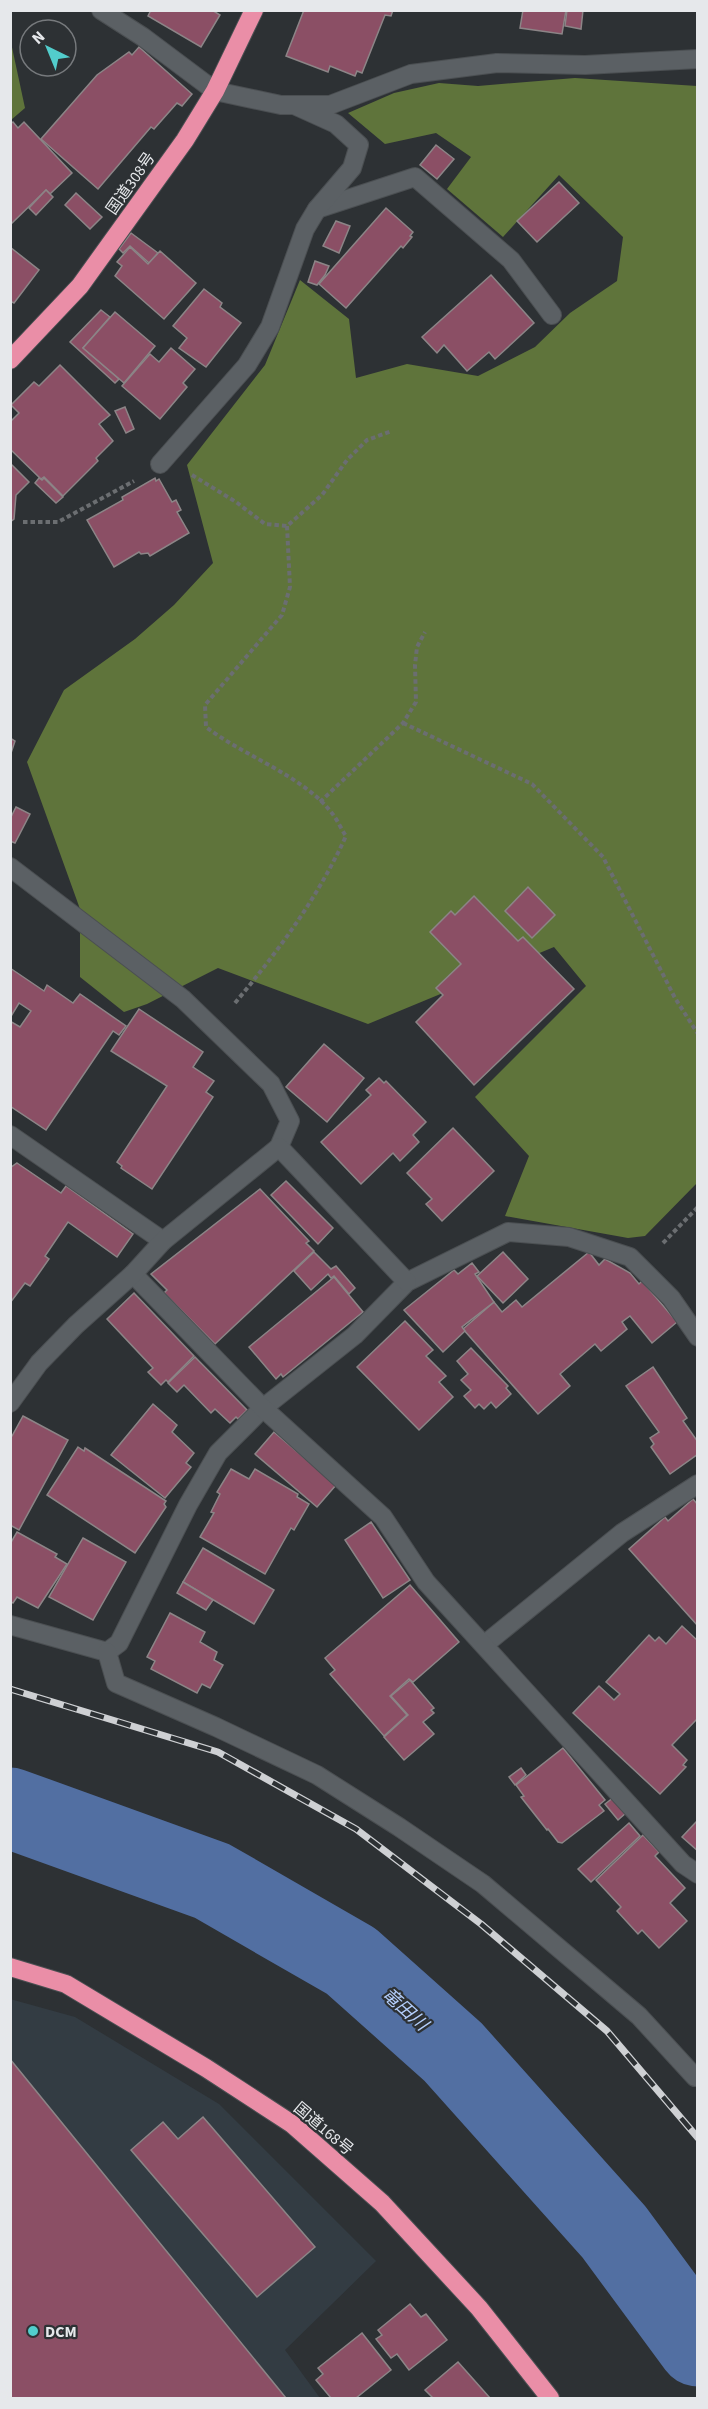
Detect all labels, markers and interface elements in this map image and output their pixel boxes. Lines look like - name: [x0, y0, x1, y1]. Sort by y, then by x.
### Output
- north arrow: [18, 18, 78, 78]
- text: N: [27, 26, 50, 49]
- street label: 国道308号: [101, 148, 160, 219]
- water label: 竜田川: [376, 1982, 435, 2038]
- street label: 国道168号: [289, 2097, 358, 2160]
- place label: DCM: [45, 2321, 77, 2343]
- marker: DCM: [26, 2324, 40, 2338]

